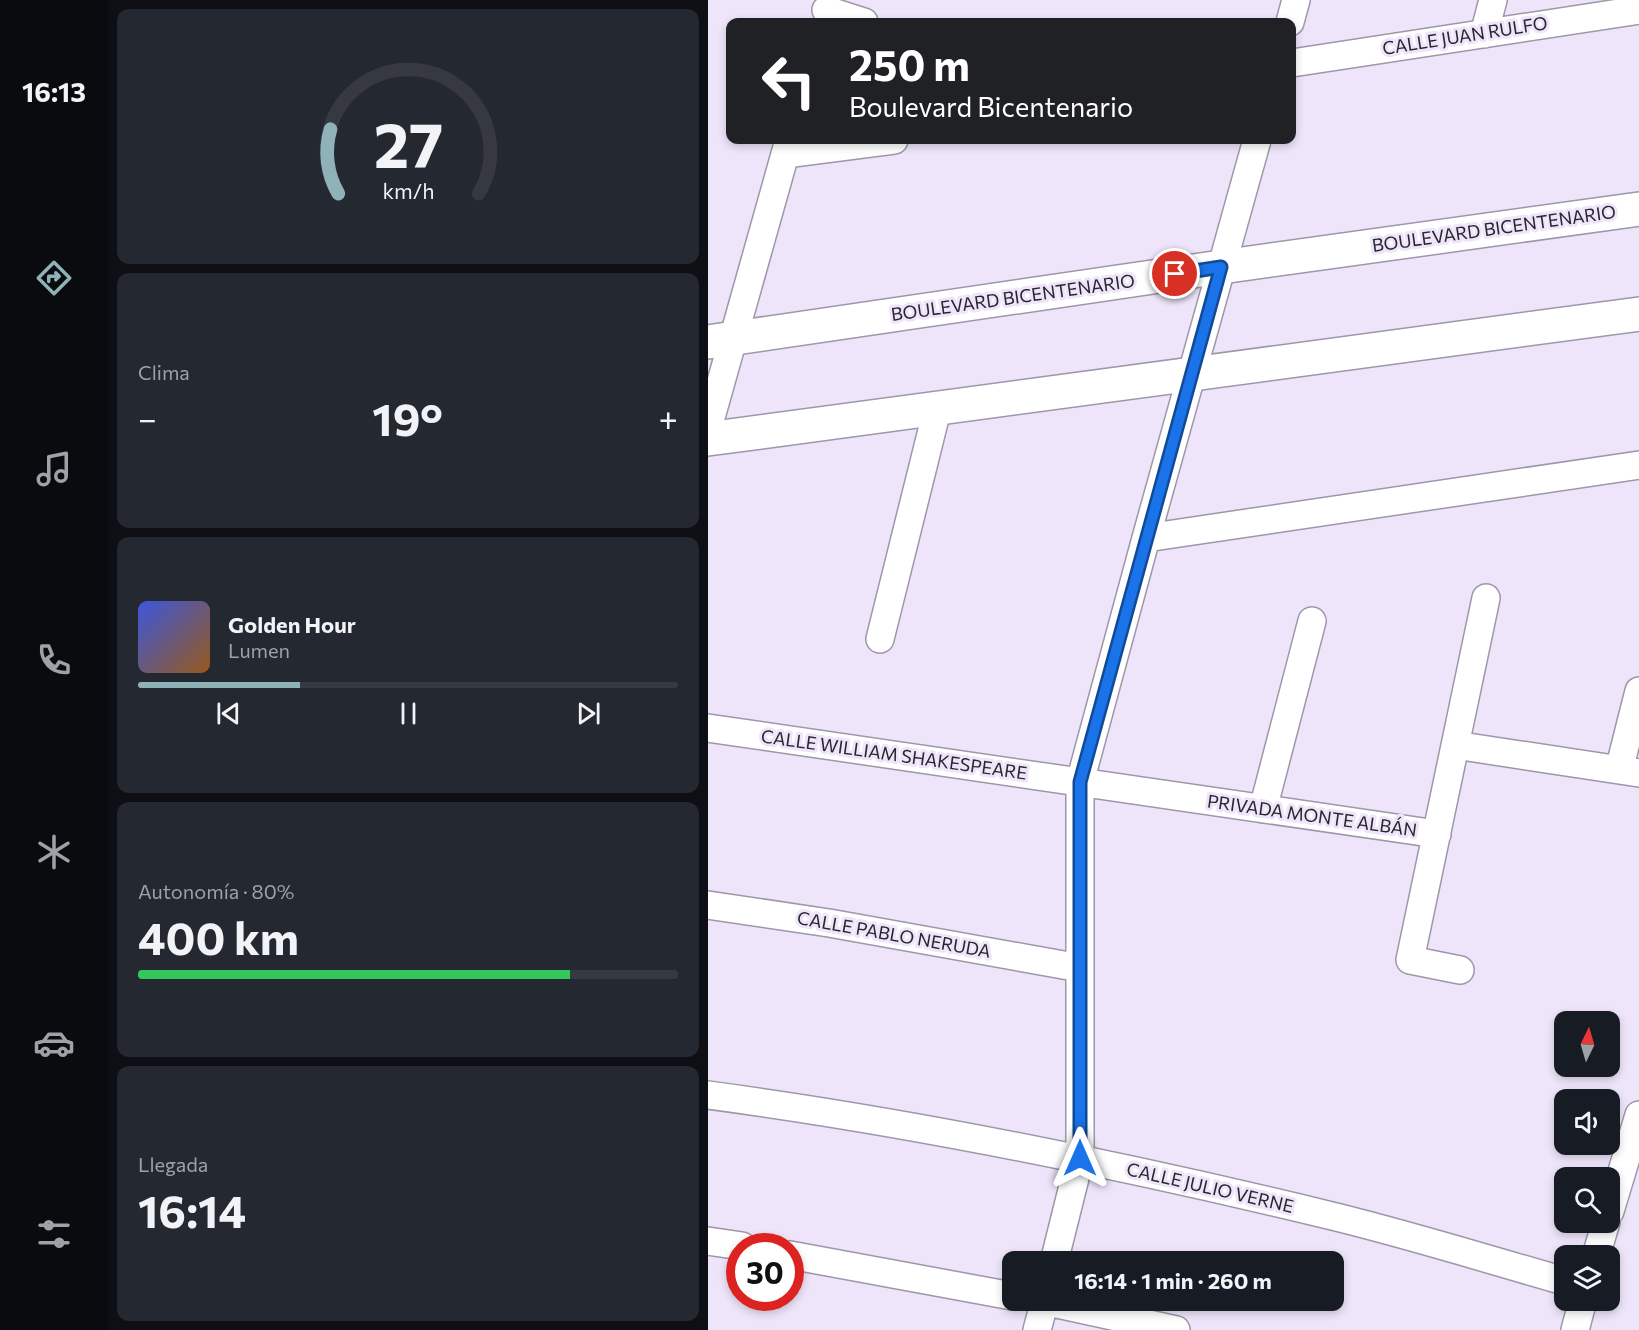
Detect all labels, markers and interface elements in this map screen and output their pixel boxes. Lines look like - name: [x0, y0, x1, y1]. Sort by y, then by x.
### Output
- street label: CALLE JUAN RULFO: [1381, 11, 1549, 59]
- text: 250 m: [849, 38, 970, 90]
- icon: left: [750, 42, 828, 120]
- text: 16:13: [22, 75, 86, 108]
- text: Boulevard Bicentenario: [849, 90, 1133, 123]
- text: 27: [373, 105, 443, 181]
- text: km/h: [382, 177, 434, 203]
- street label: BOULEVARD BICENTENARIO: [1371, 200, 1617, 256]
- pin: [1149, 248, 1200, 299]
- icon: directions: [33, 257, 75, 299]
- icon: arrive: [1158, 257, 1191, 290]
- street label: BOULEVARD BICENTENARIO: [890, 269, 1136, 325]
- text: Clima: [138, 360, 190, 384]
- text: 19°: [372, 390, 443, 445]
- text: −: [138, 397, 157, 438]
- text: +: [659, 397, 678, 438]
- icon: music: [33, 448, 75, 490]
- text: Golden Hour: [228, 611, 356, 638]
- text: Lumen: [228, 638, 290, 662]
- icon: phone: [33, 639, 75, 681]
- icon: previous: [212, 697, 245, 730]
- icon: pause: [392, 697, 425, 730]
- icon: next: [572, 697, 605, 730]
- street label: CALLE WILLIAM SHAKESPEARE: [760, 724, 1029, 784]
- street label: PRIVADA MONTE ALBÁN: [1206, 789, 1418, 841]
- icon: climate: [33, 831, 75, 873]
- text: Autonomía · 80%: [138, 879, 294, 903]
- street label: CALLE PABLO NERUDA: [796, 906, 993, 962]
- text: 400 km: [138, 909, 299, 964]
- north arrow: [1554, 1011, 1620, 1077]
- map controls: [1554, 1011, 1620, 1311]
- icon: car: [33, 1022, 75, 1064]
- button: sound: [1554, 1089, 1620, 1155]
- position arrow: [1048, 1126, 1112, 1190]
- text: Llegada: [138, 1152, 208, 1176]
- street label: CALLE JULIO VERNE: [1125, 1157, 1296, 1217]
- button: search: [1554, 1167, 1620, 1233]
- text: 16:14: [138, 1182, 246, 1237]
- icon: filters: [33, 1213, 75, 1255]
- speed limit sign: 30: [726, 1233, 804, 1311]
- button: layers: [1554, 1245, 1620, 1311]
- text: 16:14 · 1 min · 260 m: [1074, 1267, 1272, 1294]

